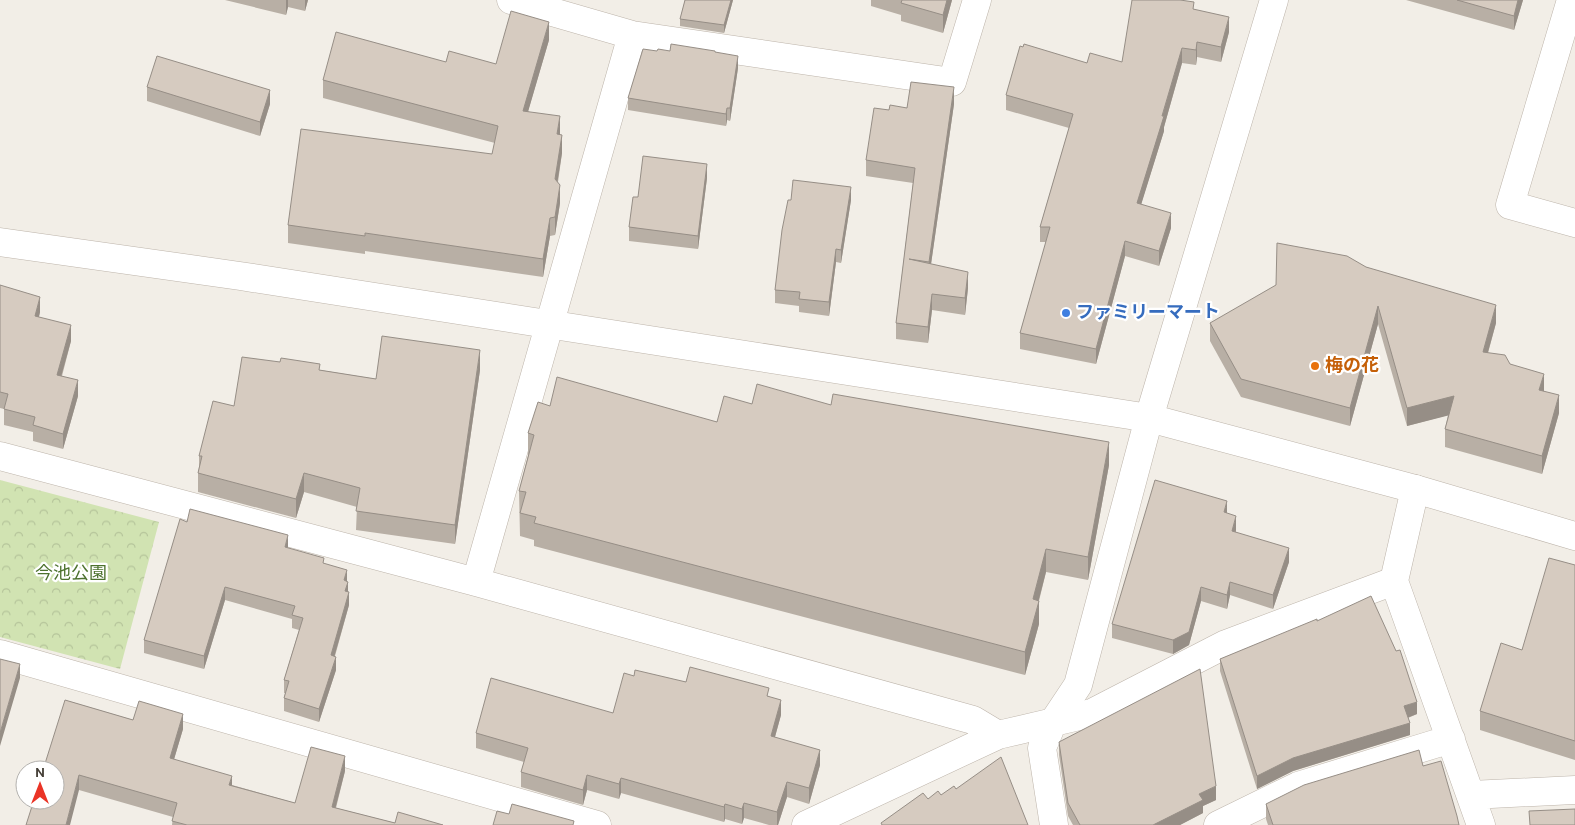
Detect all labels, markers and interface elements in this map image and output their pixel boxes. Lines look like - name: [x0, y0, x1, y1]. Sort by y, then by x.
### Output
- place label: ファミリーマート: [1076, 302, 1220, 325]
- marker: ファミリーマート: [1060, 307, 1072, 319]
- place label: 梅の花: [1325, 355, 1379, 378]
- marker: 梅の花: [1309, 360, 1321, 372]
- park label: 今池公園: [35, 563, 107, 586]
- north arrow: [15, 760, 65, 810]
- text: N: [35, 765, 45, 782]

